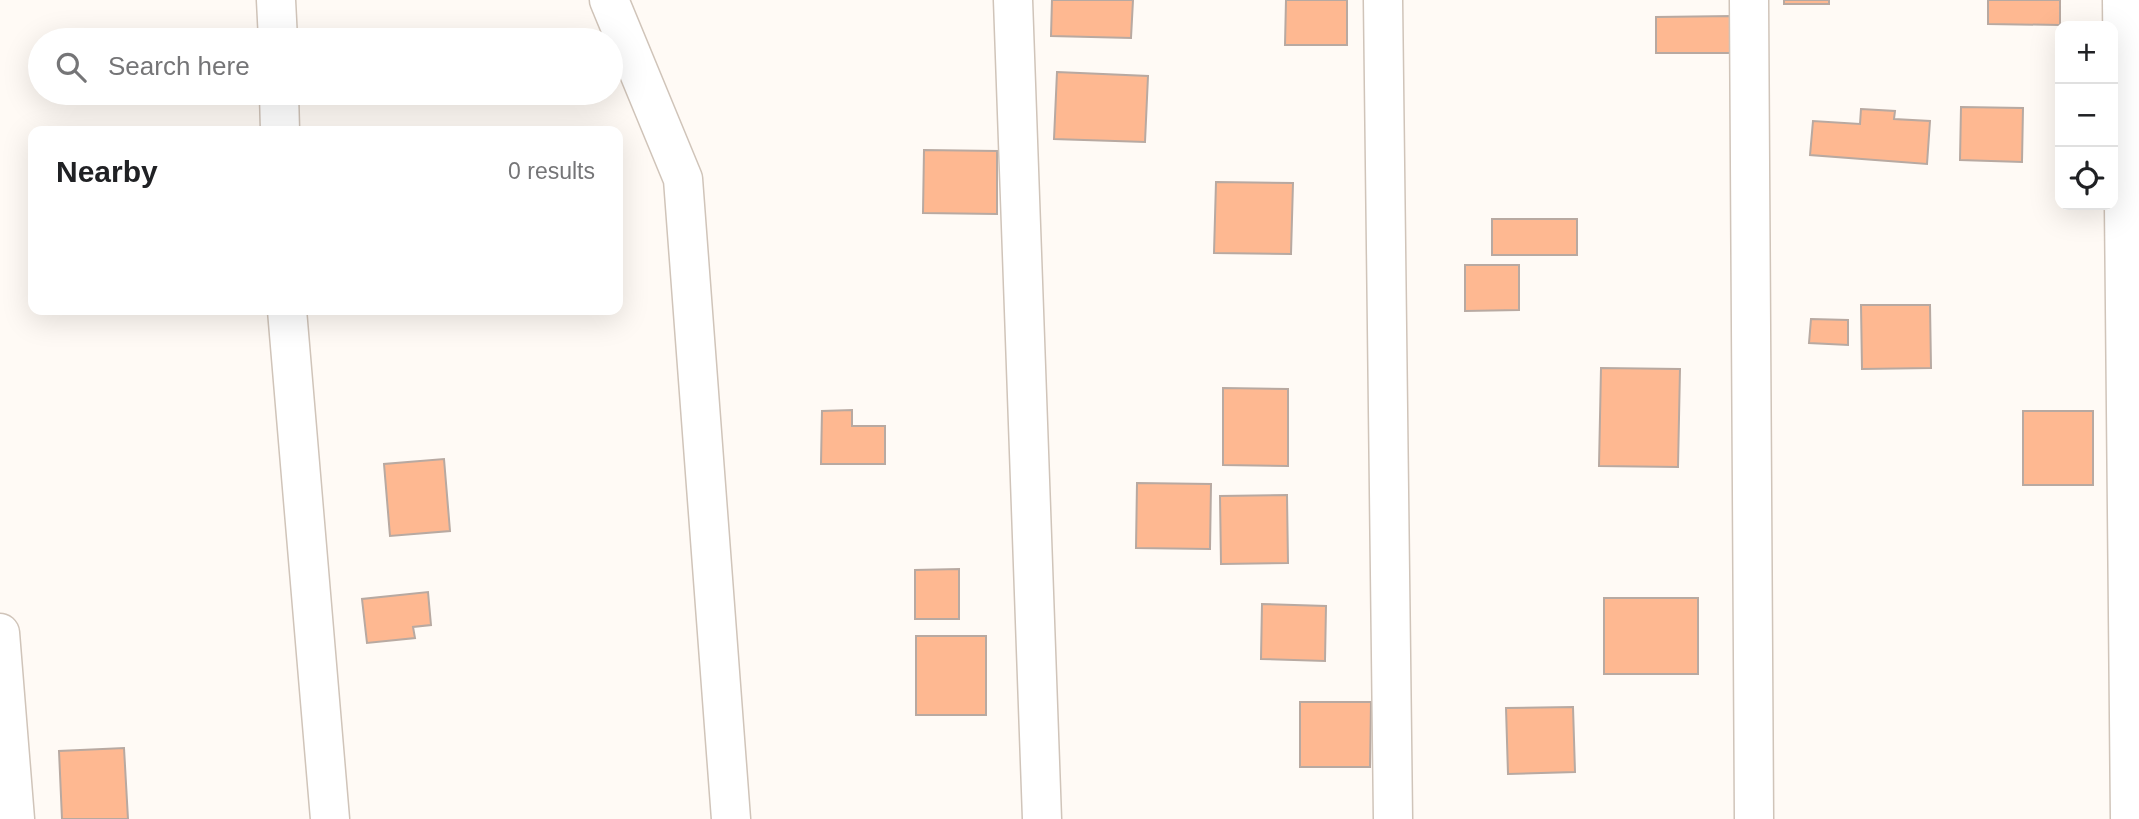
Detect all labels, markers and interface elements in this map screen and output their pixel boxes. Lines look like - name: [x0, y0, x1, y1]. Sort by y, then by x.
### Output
- map controls: [2055, 21, 2118, 210]
- button: +: [2055, 21, 2118, 84]
- search box: [28, 28, 623, 105]
- icon: search: [52, 48, 90, 86]
- text: Search here: [108, 51, 250, 81]
- button: −: [2055, 84, 2118, 147]
- button: locate: [2055, 147, 2118, 210]
- text: Nearby: [56, 155, 158, 188]
- text: 0 results: [508, 158, 595, 184]

